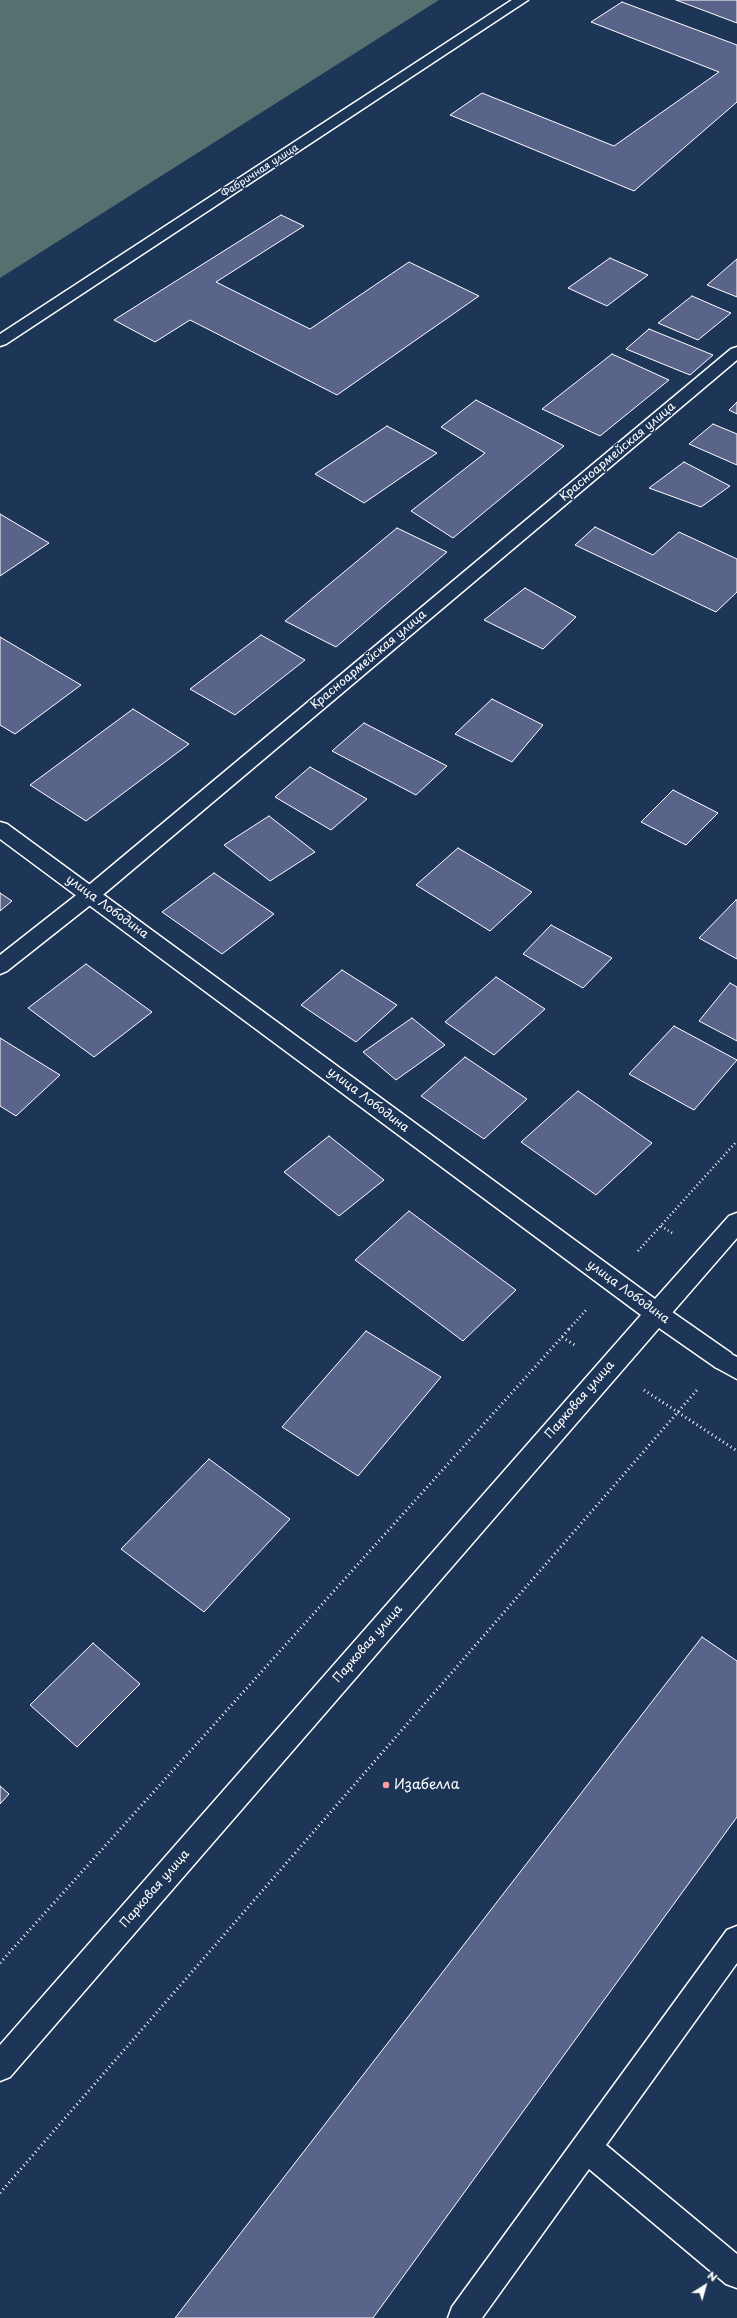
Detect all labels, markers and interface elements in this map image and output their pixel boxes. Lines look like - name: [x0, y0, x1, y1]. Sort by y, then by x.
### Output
- street label: Фабричная улица: [219, 142, 301, 200]
- street label: Красноармейская улица: [557, 399, 679, 505]
- street label: Красноармейская улица: [308, 607, 430, 713]
- street label: улица Лободина: [63, 872, 151, 942]
- street label: улица Лободина: [324, 1065, 412, 1135]
- street label: улица Лободина: [584, 1257, 672, 1327]
- street label: Парковая улица: [542, 1358, 618, 1442]
- street label: Парковая улица: [330, 1602, 406, 1686]
- place label: Изабелла: [394, 1777, 459, 1793]
- marker: Изабелла: [381, 1780, 391, 1790]
- street label: Парковая улица: [117, 1847, 193, 1931]
- north arrow: [685, 2266, 725, 2306]
- text: N: [704, 2267, 721, 2285]

